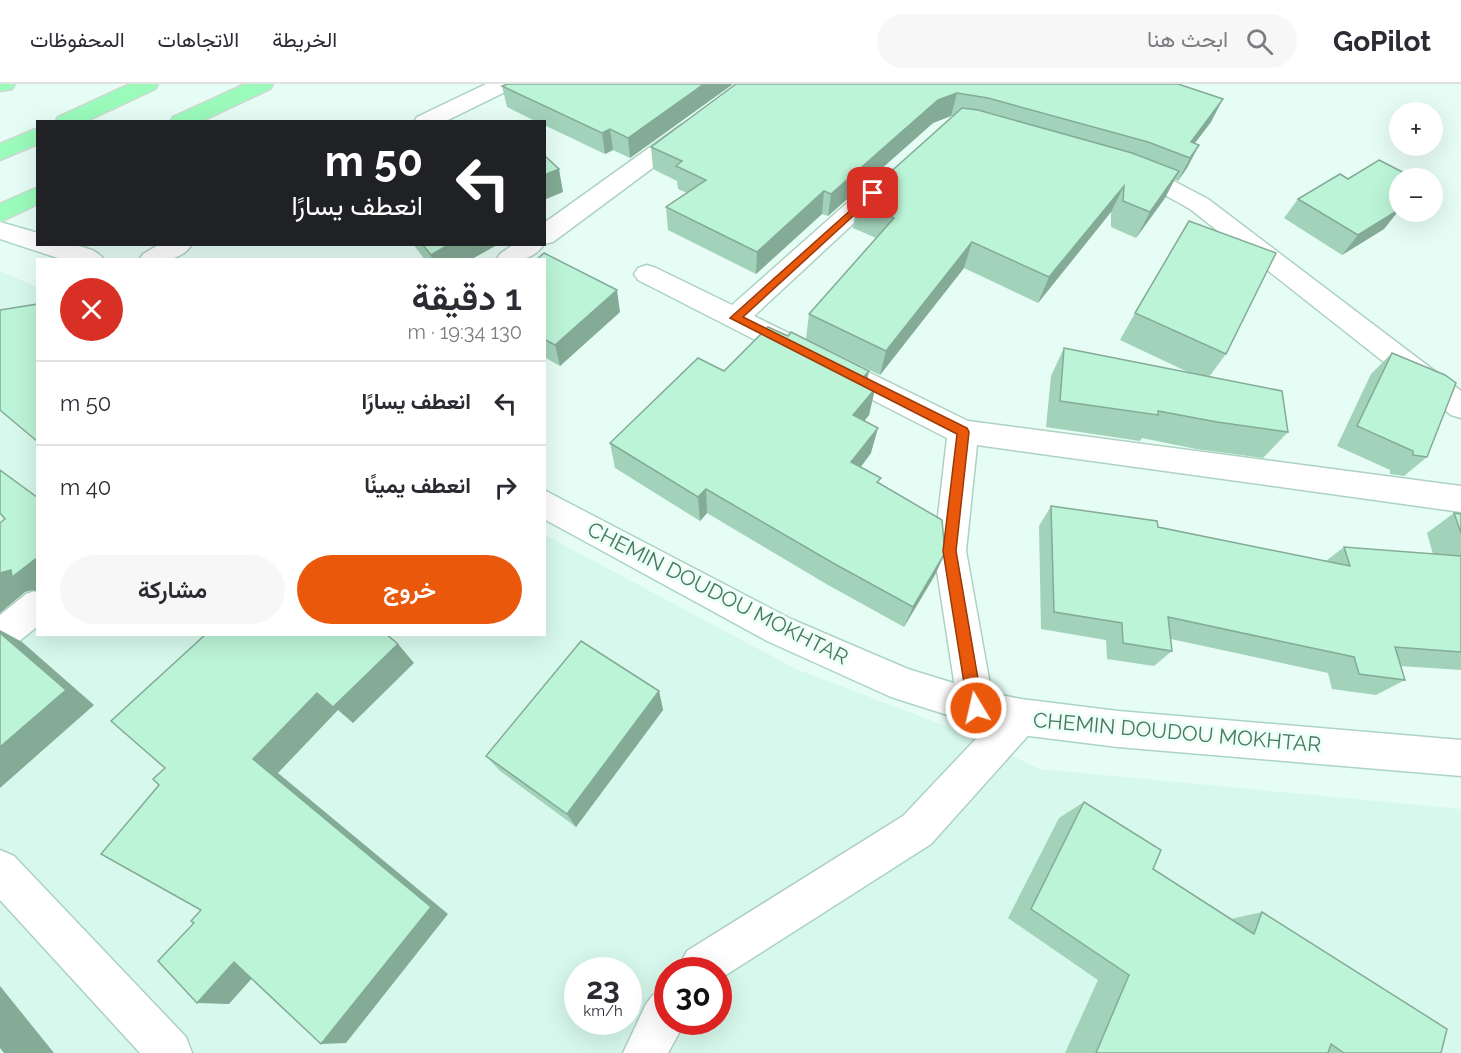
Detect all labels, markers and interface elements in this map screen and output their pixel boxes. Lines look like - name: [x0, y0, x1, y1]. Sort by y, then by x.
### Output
- search box: [877, 14, 1297, 68]
- icon: search: [1243, 25, 1276, 58]
- text: GoPilot: [1333, 25, 1431, 58]
- text: ابحث هنا: [1147, 26, 1228, 52]
- text: المحفوظات: [30, 27, 125, 52]
- text: الاتجاهات: [158, 27, 239, 52]
- text: الخريطة: [272, 27, 337, 52]
- map controls: [1389, 102, 1443, 222]
- button: +: [1389, 102, 1443, 156]
- text: 50 m: [325, 137, 423, 186]
- icon: left: [444, 144, 522, 222]
- pin: [847, 167, 898, 218]
- button: −: [1389, 168, 1443, 222]
- icon: arrive: [856, 176, 889, 209]
- text: انعطف يسارًا: [291, 190, 423, 221]
- text: 1 دقيقة: [412, 276, 522, 318]
- button: close: [60, 278, 123, 341]
- text: 130 m · 19:34: [407, 320, 522, 344]
- icon: left: [489, 387, 522, 420]
- text: انعطف يسارًا: [362, 388, 471, 414]
- text: 50 m: [60, 390, 111, 416]
- icon: right: [489, 471, 522, 504]
- text: انعطف يمينًا: [364, 472, 471, 498]
- text: 40 m: [60, 474, 111, 500]
- street label: CHEMIN DOUDOU MOKHTAR: [584, 516, 852, 670]
- button: مشاركة: [60, 555, 285, 624]
- button: خروج: [297, 555, 522, 624]
- position arrow: [944, 676, 1008, 740]
- street label: CHEMIN DOUDOU MOKHTAR: [1032, 707, 1322, 757]
- speed limit sign: 30: [654, 957, 732, 1035]
- text: 23: [586, 971, 620, 1006]
- text: km/h: [583, 1002, 623, 1020]

